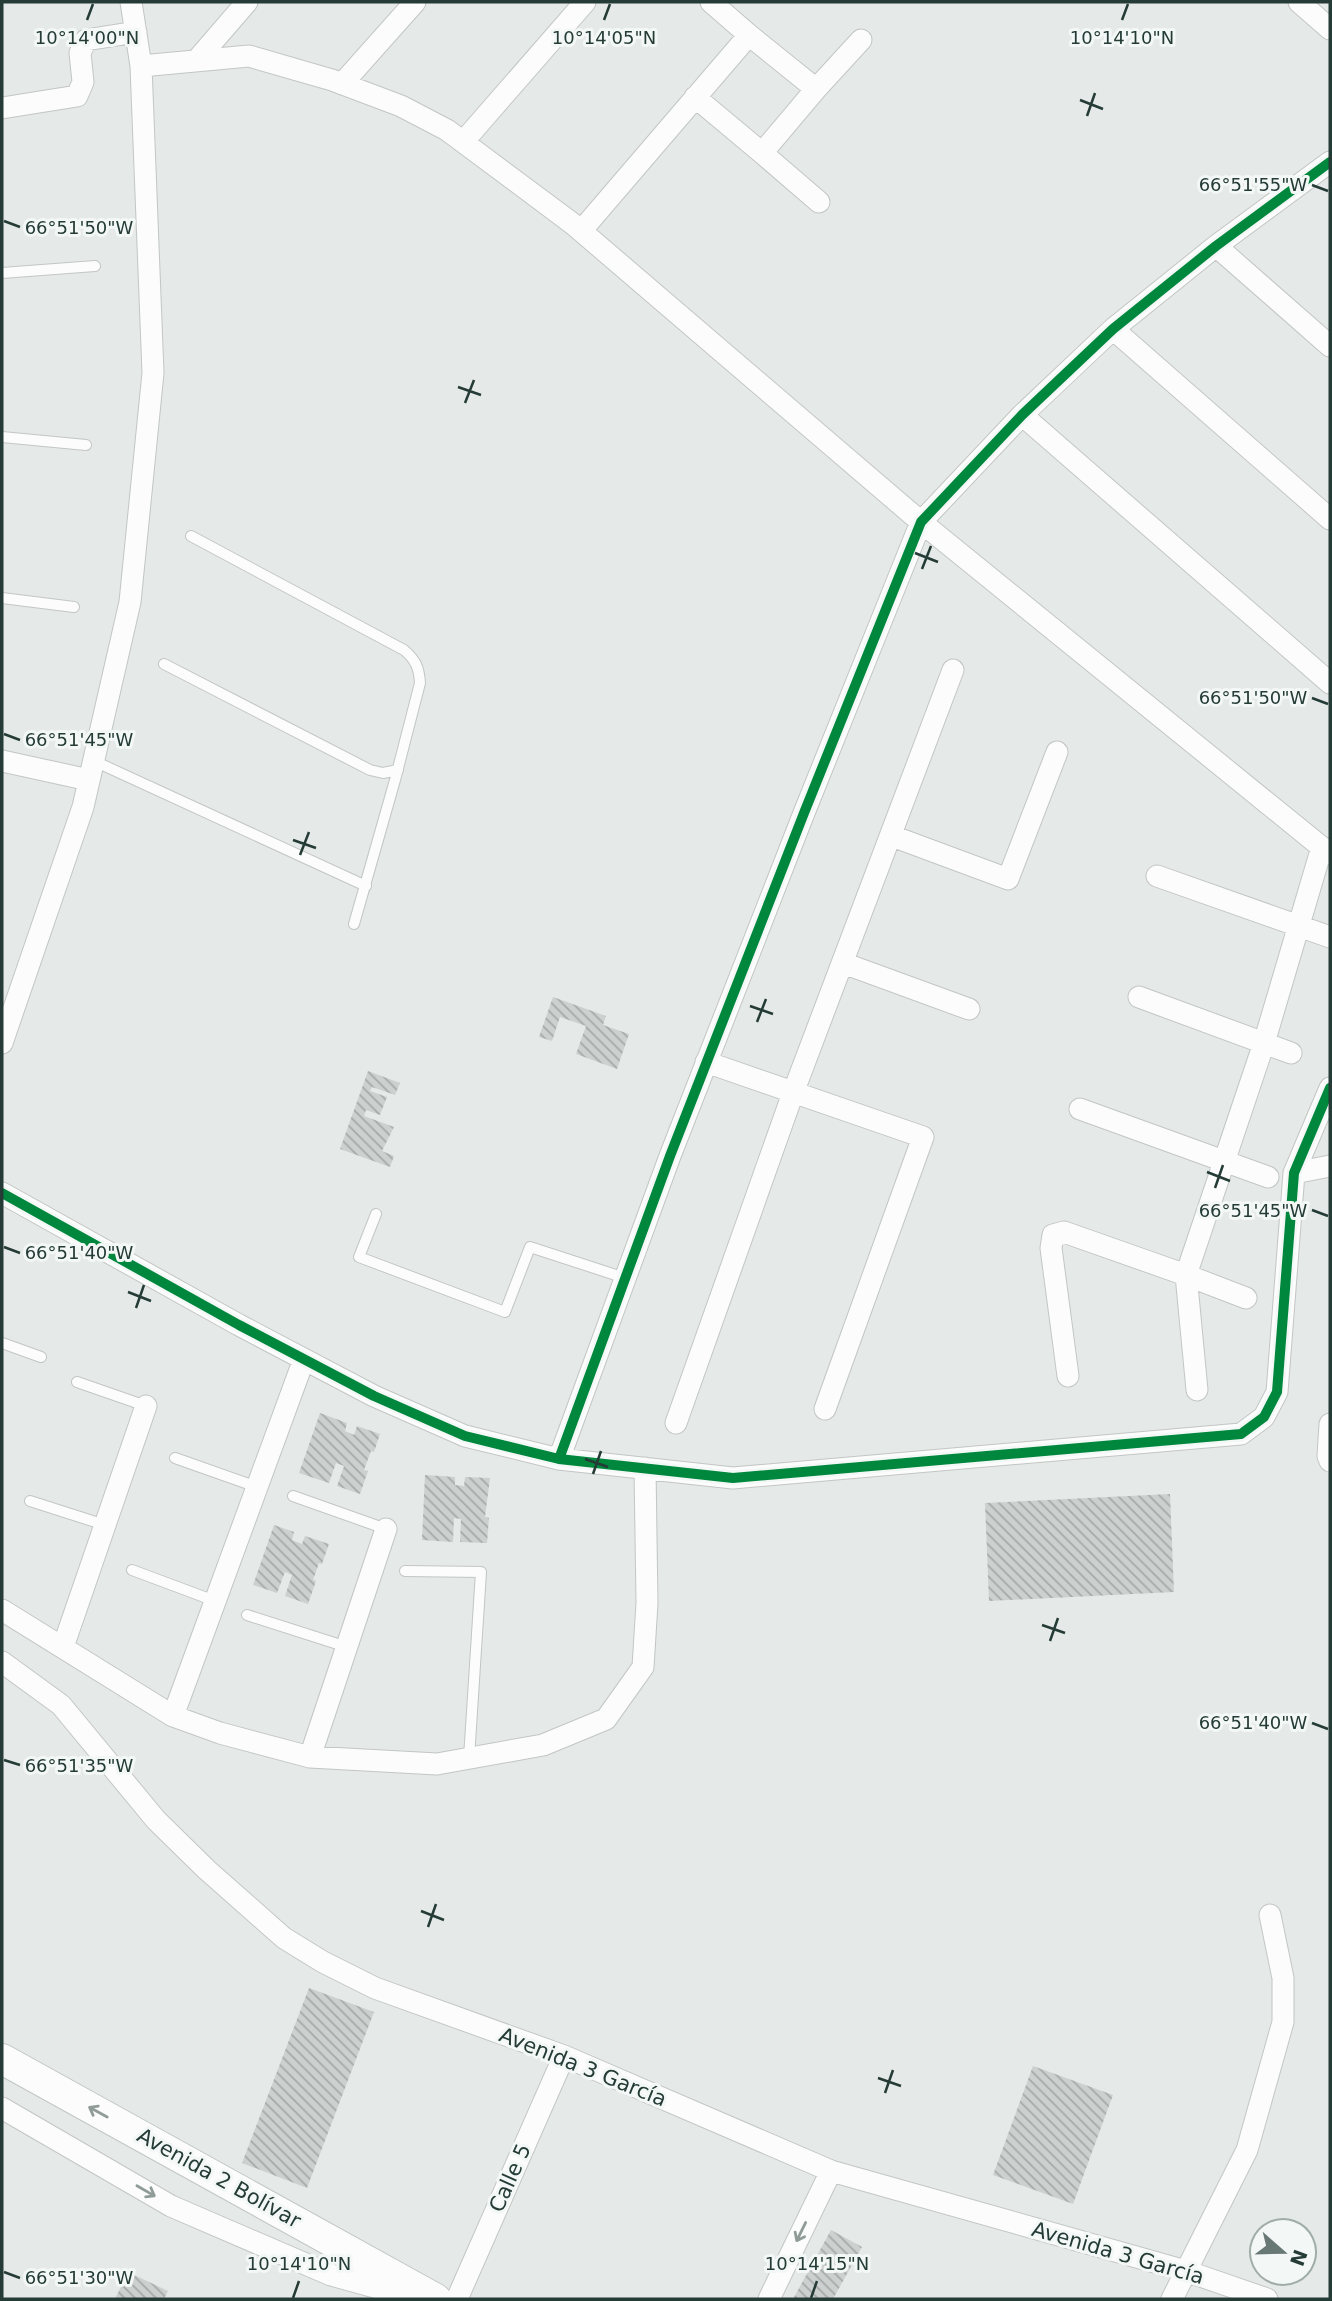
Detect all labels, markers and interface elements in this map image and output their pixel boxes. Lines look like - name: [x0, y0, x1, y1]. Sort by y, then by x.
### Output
- text: 10°14'00"N: [35, 27, 139, 48]
- text: 10°14'05"N: [552, 27, 656, 48]
- text: 10°14'10"N: [1070, 27, 1174, 48]
- text: 66°51'55"W: [1199, 174, 1308, 195]
- text: 66°51'50"W: [25, 217, 134, 238]
- text: 66°51'50"W: [1199, 687, 1308, 708]
- text: 66°51'45"W: [25, 729, 134, 750]
- text: 66°51'45"W: [1199, 1200, 1308, 1221]
- text: 66°51'40"W: [25, 1242, 134, 1263]
- text: 66°51'40"W: [1199, 1712, 1308, 1733]
- text: 66°51'35"W: [25, 1755, 134, 1776]
- street label: Avenida 3 García: [496, 2023, 670, 2111]
- one-way arrow: [89, 2104, 109, 2118]
- street label: Avenida 2 Bolívar: [133, 2123, 305, 2233]
- street label: Calle 5: [484, 2140, 536, 2216]
- one-way arrow: [135, 2185, 156, 2198]
- street label: Avenida 3 García: [1029, 2217, 1207, 2289]
- north arrow: [1248, 2217, 1318, 2287]
- one-way arrow: [794, 2221, 808, 2242]
- text: N: [1286, 2247, 1312, 2269]
- text: 10°14'10"N: [247, 2253, 351, 2274]
- text: 10°14'15"N: [765, 2253, 869, 2274]
- text: 66°51'30"W: [25, 2267, 134, 2288]

